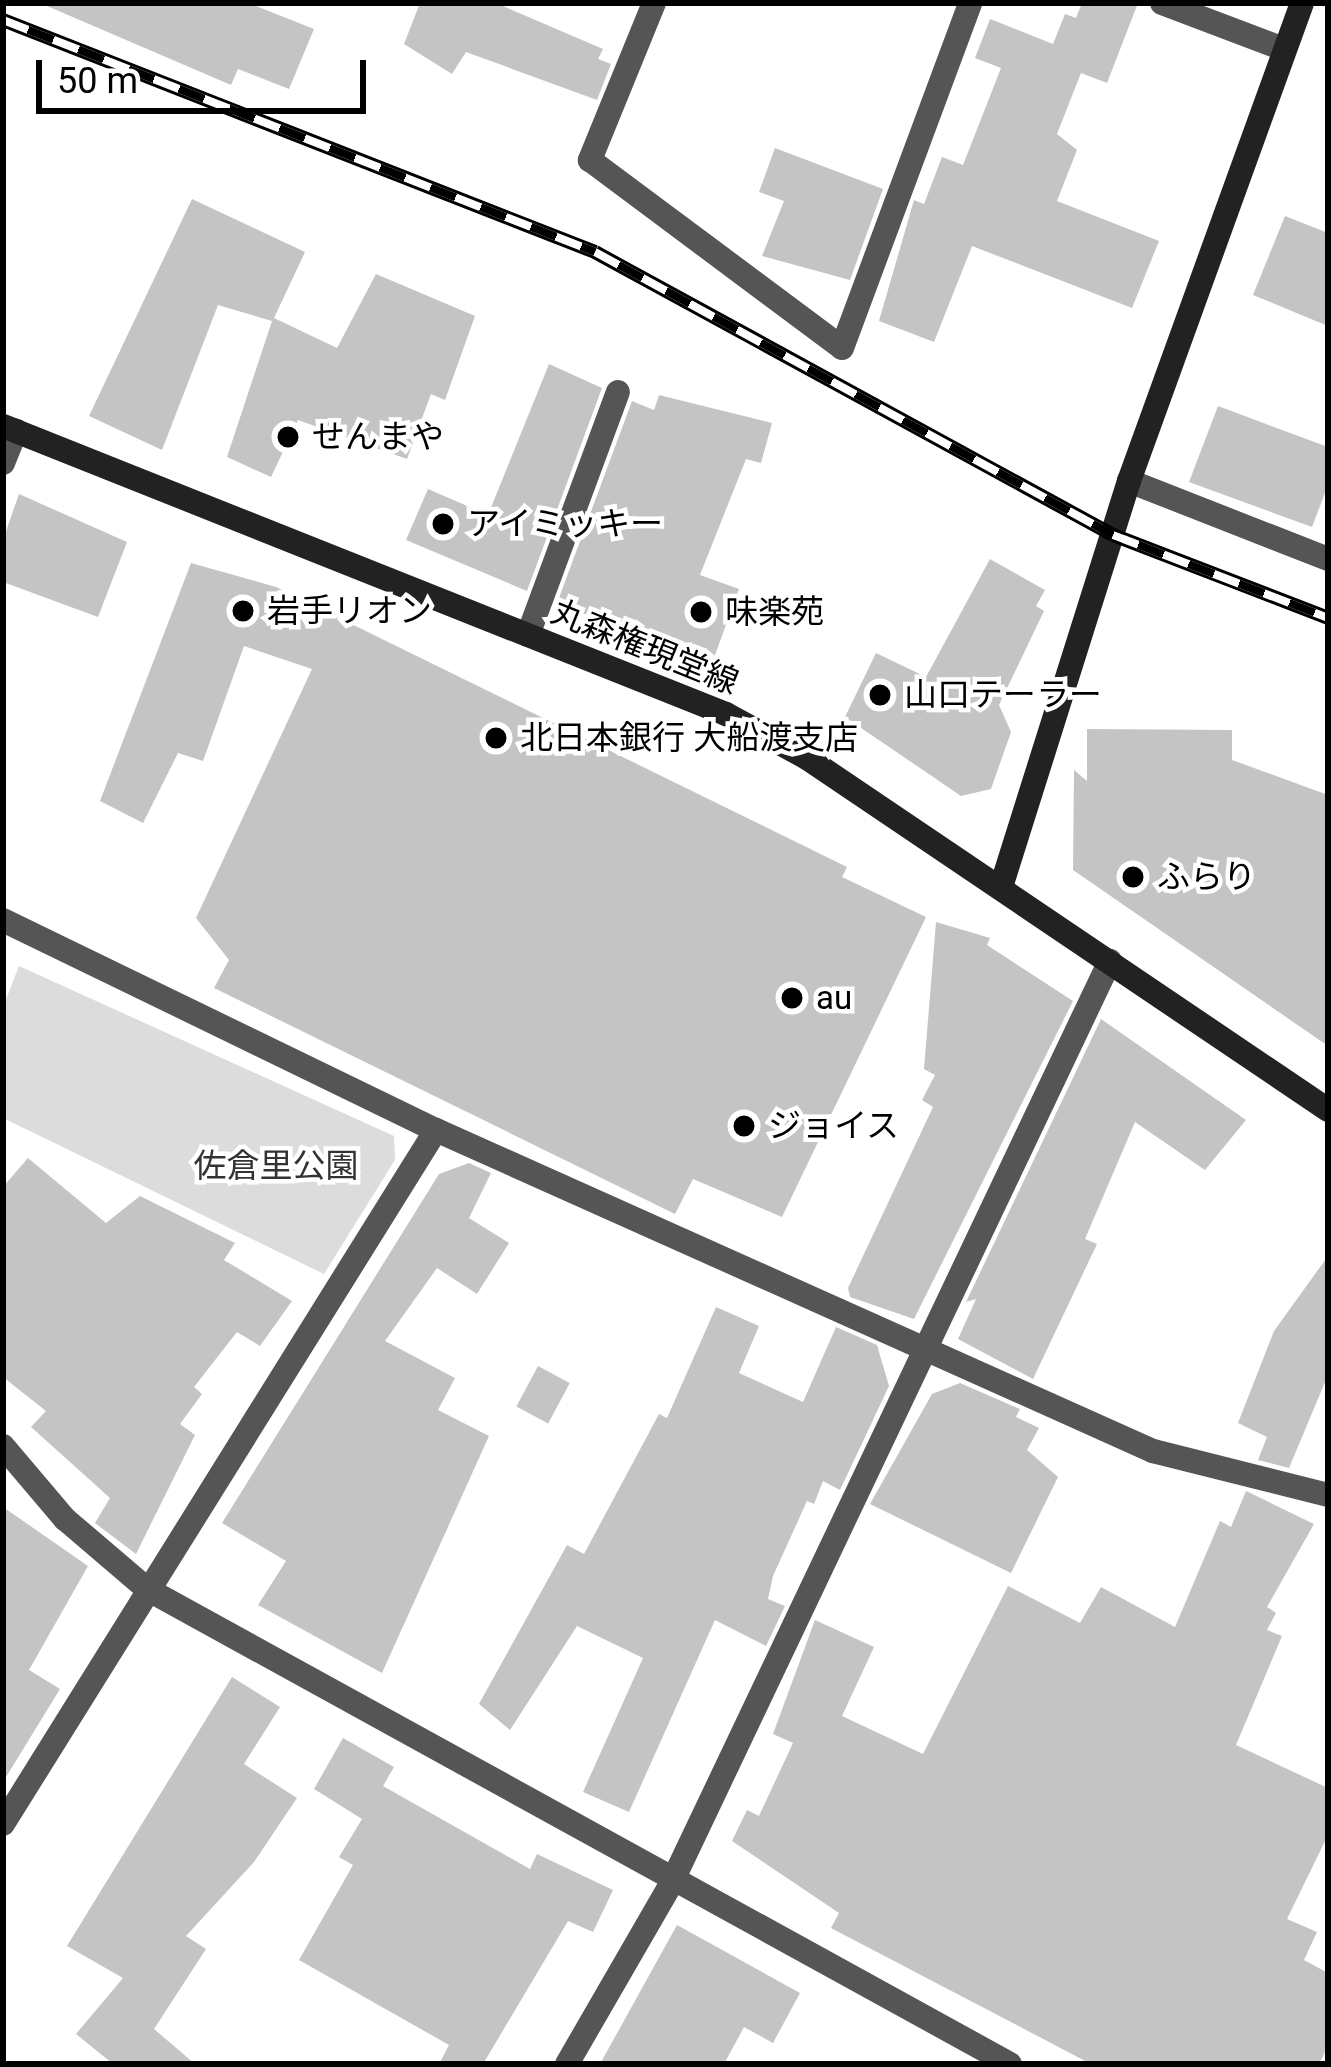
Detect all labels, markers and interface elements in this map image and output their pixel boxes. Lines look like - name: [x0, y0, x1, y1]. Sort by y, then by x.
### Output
- scale bar: [42, 36, 372, 110]
- text: 50 m: [57, 60, 138, 102]
- place label: せんまや: [312, 417, 444, 457]
- marker: せんまや: [275, 424, 301, 450]
- place label: アイミッキー: [467, 504, 665, 544]
- marker: アイミッキー: [430, 511, 456, 537]
- place label: 岩手リオン: [267, 591, 432, 631]
- street label: 丸森権現堂線: [546, 592, 744, 702]
- place label: 味楽苑: [725, 592, 824, 632]
- marker: 岩手リオン: [230, 598, 256, 624]
- marker: 味楽苑: [688, 599, 714, 625]
- place label: 山口テーラー: [904, 675, 1102, 715]
- marker: 山口テーラー: [867, 682, 893, 708]
- place label: 北日本銀行 大船渡支店: [520, 718, 858, 758]
- marker: 北日本銀行 大船渡支店: [483, 725, 509, 751]
- place label: ふらり: [1157, 857, 1256, 897]
- marker: ふらり: [1120, 864, 1146, 890]
- place label: au: [816, 978, 852, 1018]
- marker: au: [779, 985, 805, 1011]
- place label: ジョイス: [768, 1106, 900, 1146]
- marker: ジョイス: [731, 1113, 757, 1139]
- park label: 佐倉里公園: [194, 1146, 358, 1186]

